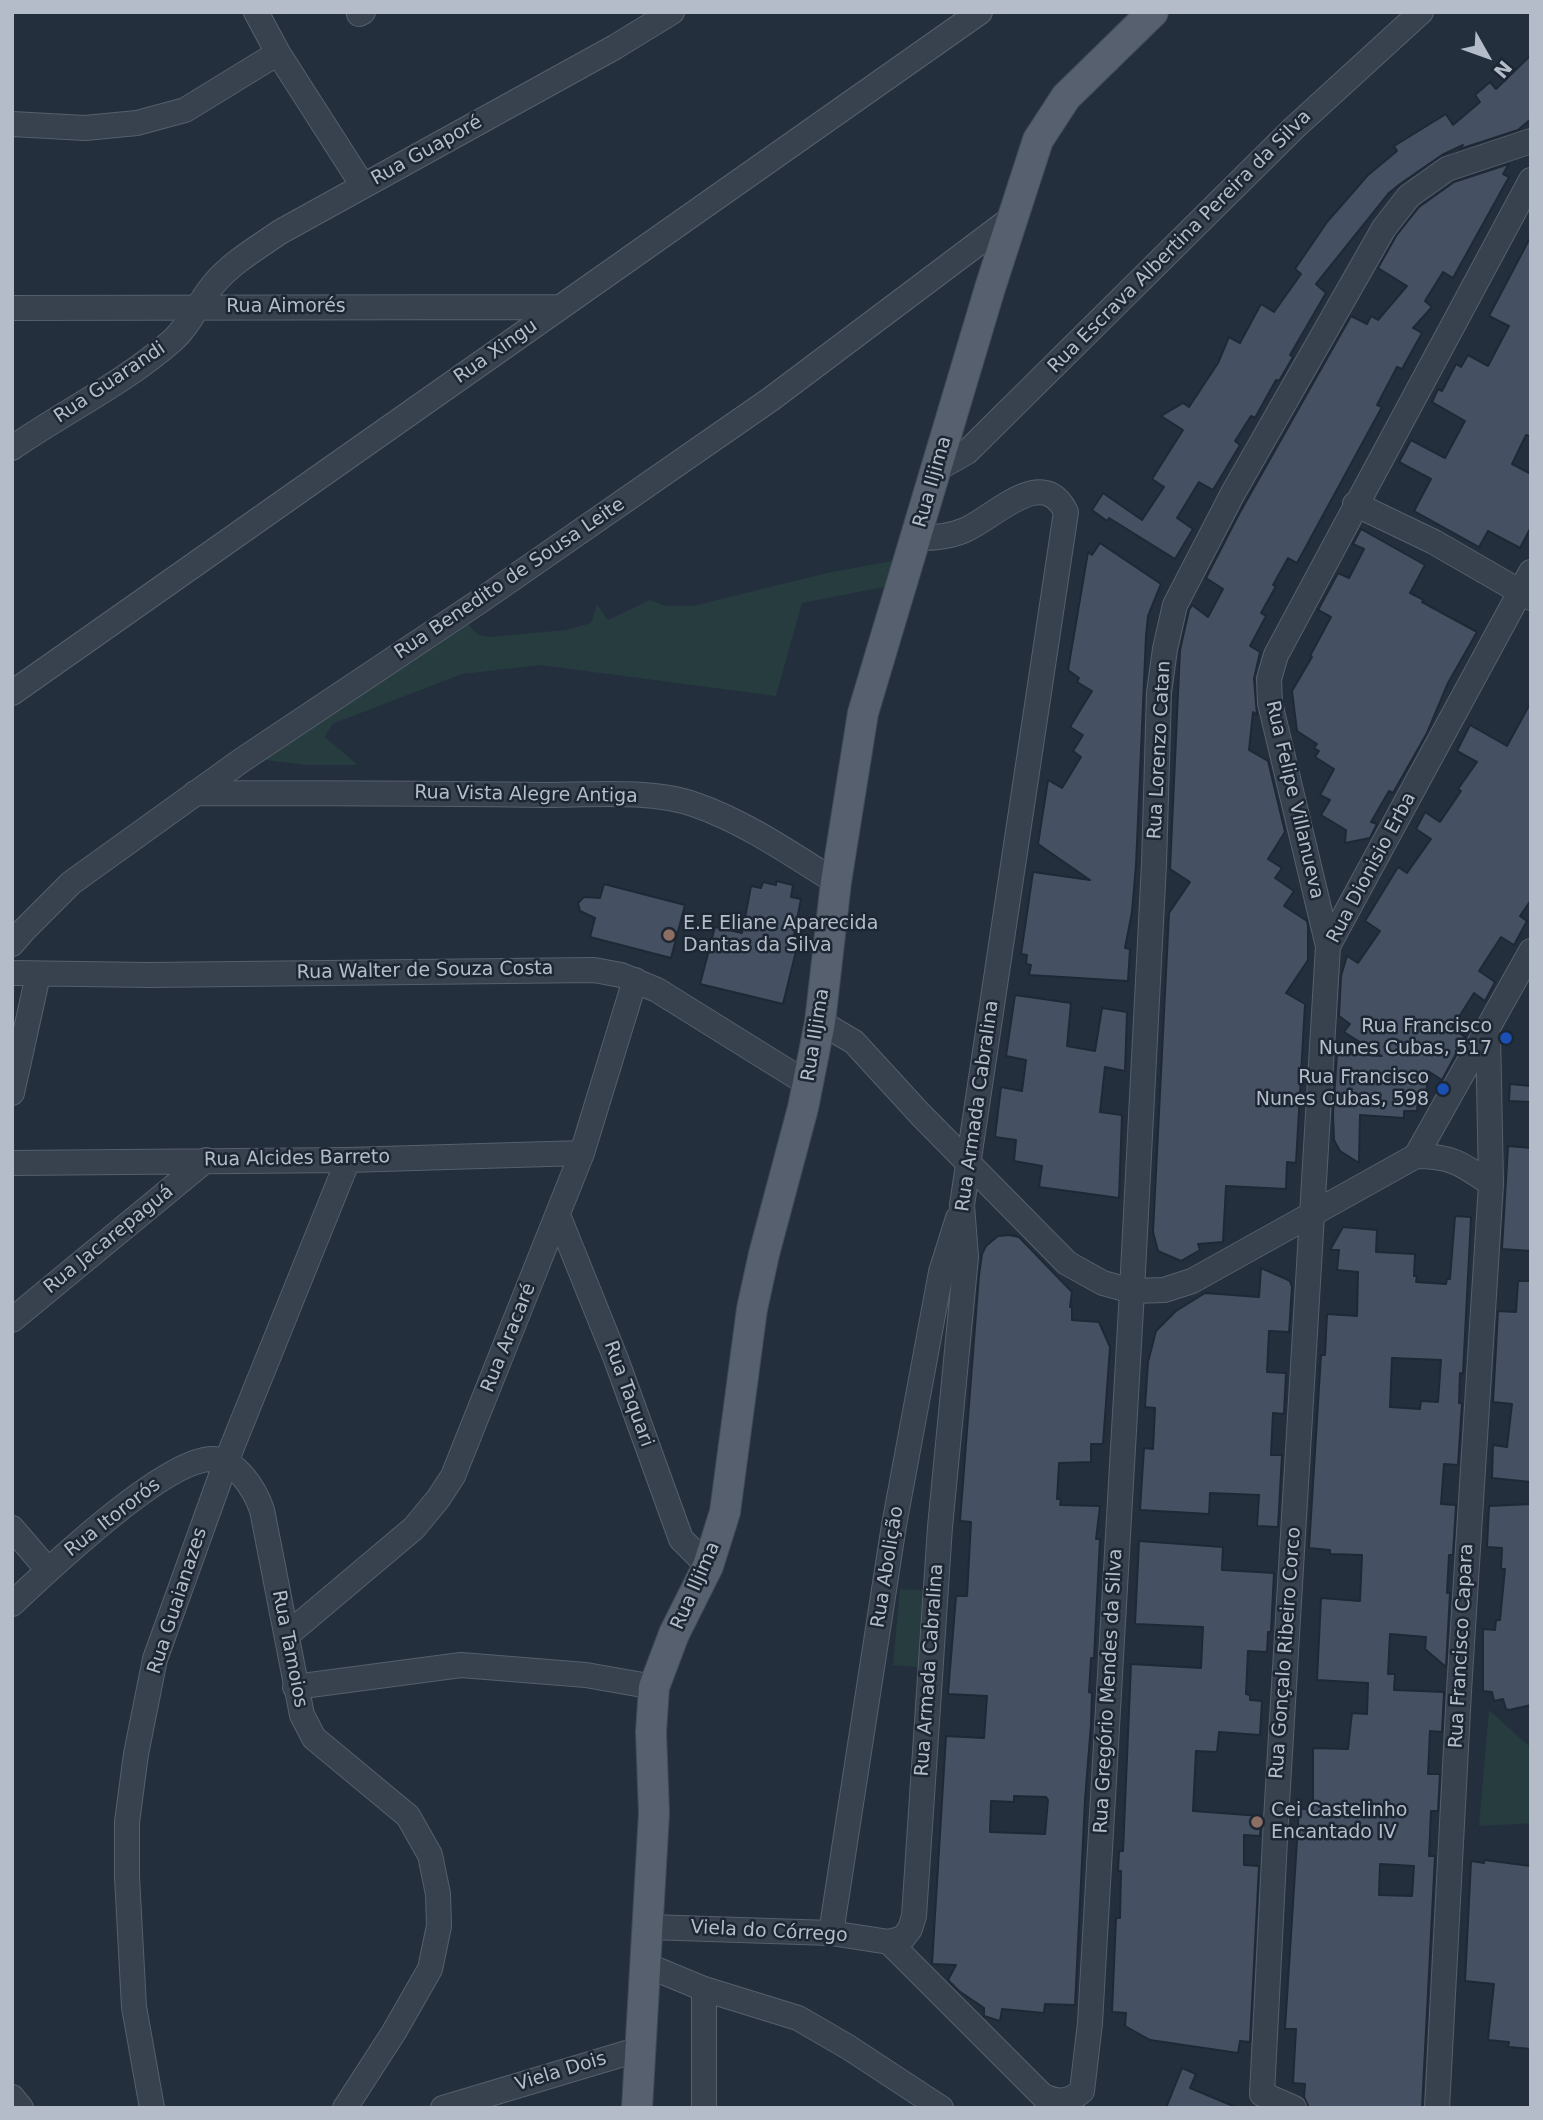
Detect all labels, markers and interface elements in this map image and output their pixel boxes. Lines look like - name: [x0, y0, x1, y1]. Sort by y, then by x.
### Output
- north arrow: [1452, 21, 1522, 91]
- text: N: [1490, 56, 1517, 83]
- street label: Rua Escrava Albertina Pereira da Silva: [1044, 106, 1316, 378]
- street label: Rua Guaporé: [368, 111, 486, 191]
- street label: Rua Aimorés: [226, 296, 346, 318]
- street label: Rua Xingu: [450, 315, 542, 389]
- street label: Rua Guarandi: [50, 337, 170, 429]
- street label: Rua Iljima: [909, 434, 957, 530]
- street label: Rua Benedito de Sousa Leite: [391, 493, 629, 665]
- street label: Rua Lorenzo Catan: [1144, 660, 1176, 840]
- street label: Rua Felipe Villanueva: [1260, 699, 1328, 901]
- street label: Rua Vista Alegre Antiga: [414, 782, 638, 808]
- street label: Rua Dionisio Erba: [1323, 789, 1421, 947]
- place label: E.E Eliane Aparecida Dantas da Silva: [683, 913, 878, 957]
- marker: E.E Eliane Aparecida Dantas da Silva: [661, 927, 677, 943]
- street label: Rua Walter de Souza Costa: [297, 957, 553, 985]
- street label: Rua Iljima: [797, 987, 835, 1083]
- street label: Rua Armada Cabralina: [952, 999, 1004, 1213]
- place label: Rua Francisco Nunes Cubas, 517: [1319, 1016, 1492, 1060]
- marker: Rua Francisco Nunes Cubas, 517: [1498, 1030, 1514, 1046]
- place label: Rua Francisco Nunes Cubas, 598: [1256, 1067, 1429, 1111]
- marker: Rua Francisco Nunes Cubas, 598: [1435, 1081, 1451, 1097]
- street label: Rua Alcides Barreto: [204, 1146, 390, 1172]
- street label: Rua Jacarepaguá: [40, 1181, 178, 1299]
- street label: Rua Aracaré: [477, 1280, 541, 1396]
- street label: Rua Taquari: [598, 1338, 658, 1450]
- street label: Rua Itororós: [61, 1474, 165, 1562]
- street label: Rua Abolição: [867, 1504, 909, 1630]
- street label: Rua Guaianazes: [144, 1525, 212, 1677]
- street label: Rua Gonçalo Ribeiro Corco: [1266, 1526, 1306, 1780]
- street label: Rua Iljima: [667, 1539, 725, 1633]
- street label: Rua Francisco Capara: [1445, 1543, 1479, 1749]
- street label: Rua Gregório Mendes da Silva: [1090, 1548, 1128, 1834]
- street label: Rua Armada Cabralina: [911, 1563, 949, 1777]
- street label: Rua Tamoios: [266, 1588, 312, 1710]
- place label: Cei Castelinho Encantado IV: [1271, 1800, 1407, 1844]
- marker: Cei Castelinho Encantado IV: [1249, 1814, 1265, 1830]
- street label: Viela do Córrego: [690, 1916, 848, 1948]
- street label: Viela Dois: [513, 2047, 609, 2097]

